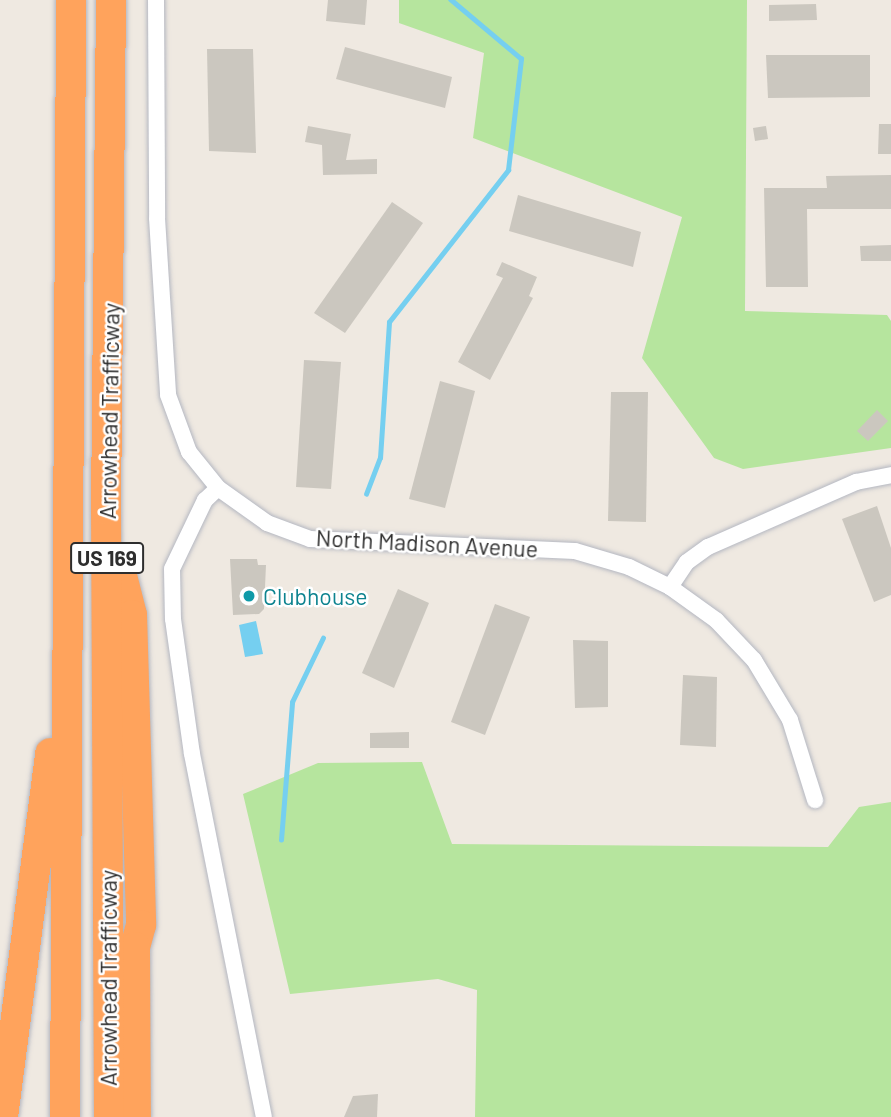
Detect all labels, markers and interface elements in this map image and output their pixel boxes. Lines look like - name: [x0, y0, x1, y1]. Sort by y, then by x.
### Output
- street label: Arrowhead Trafficway: [93, 303, 125, 519]
- street label: North Madison Avenue: [315, 523, 539, 563]
- road number: US 169: [68, 540, 146, 576]
- place label: Clubhouse: [263, 582, 368, 610]
- marker: Clubhouse: [241, 588, 257, 604]
- street label: Arrowhead Trafficway: [94, 870, 122, 1086]

